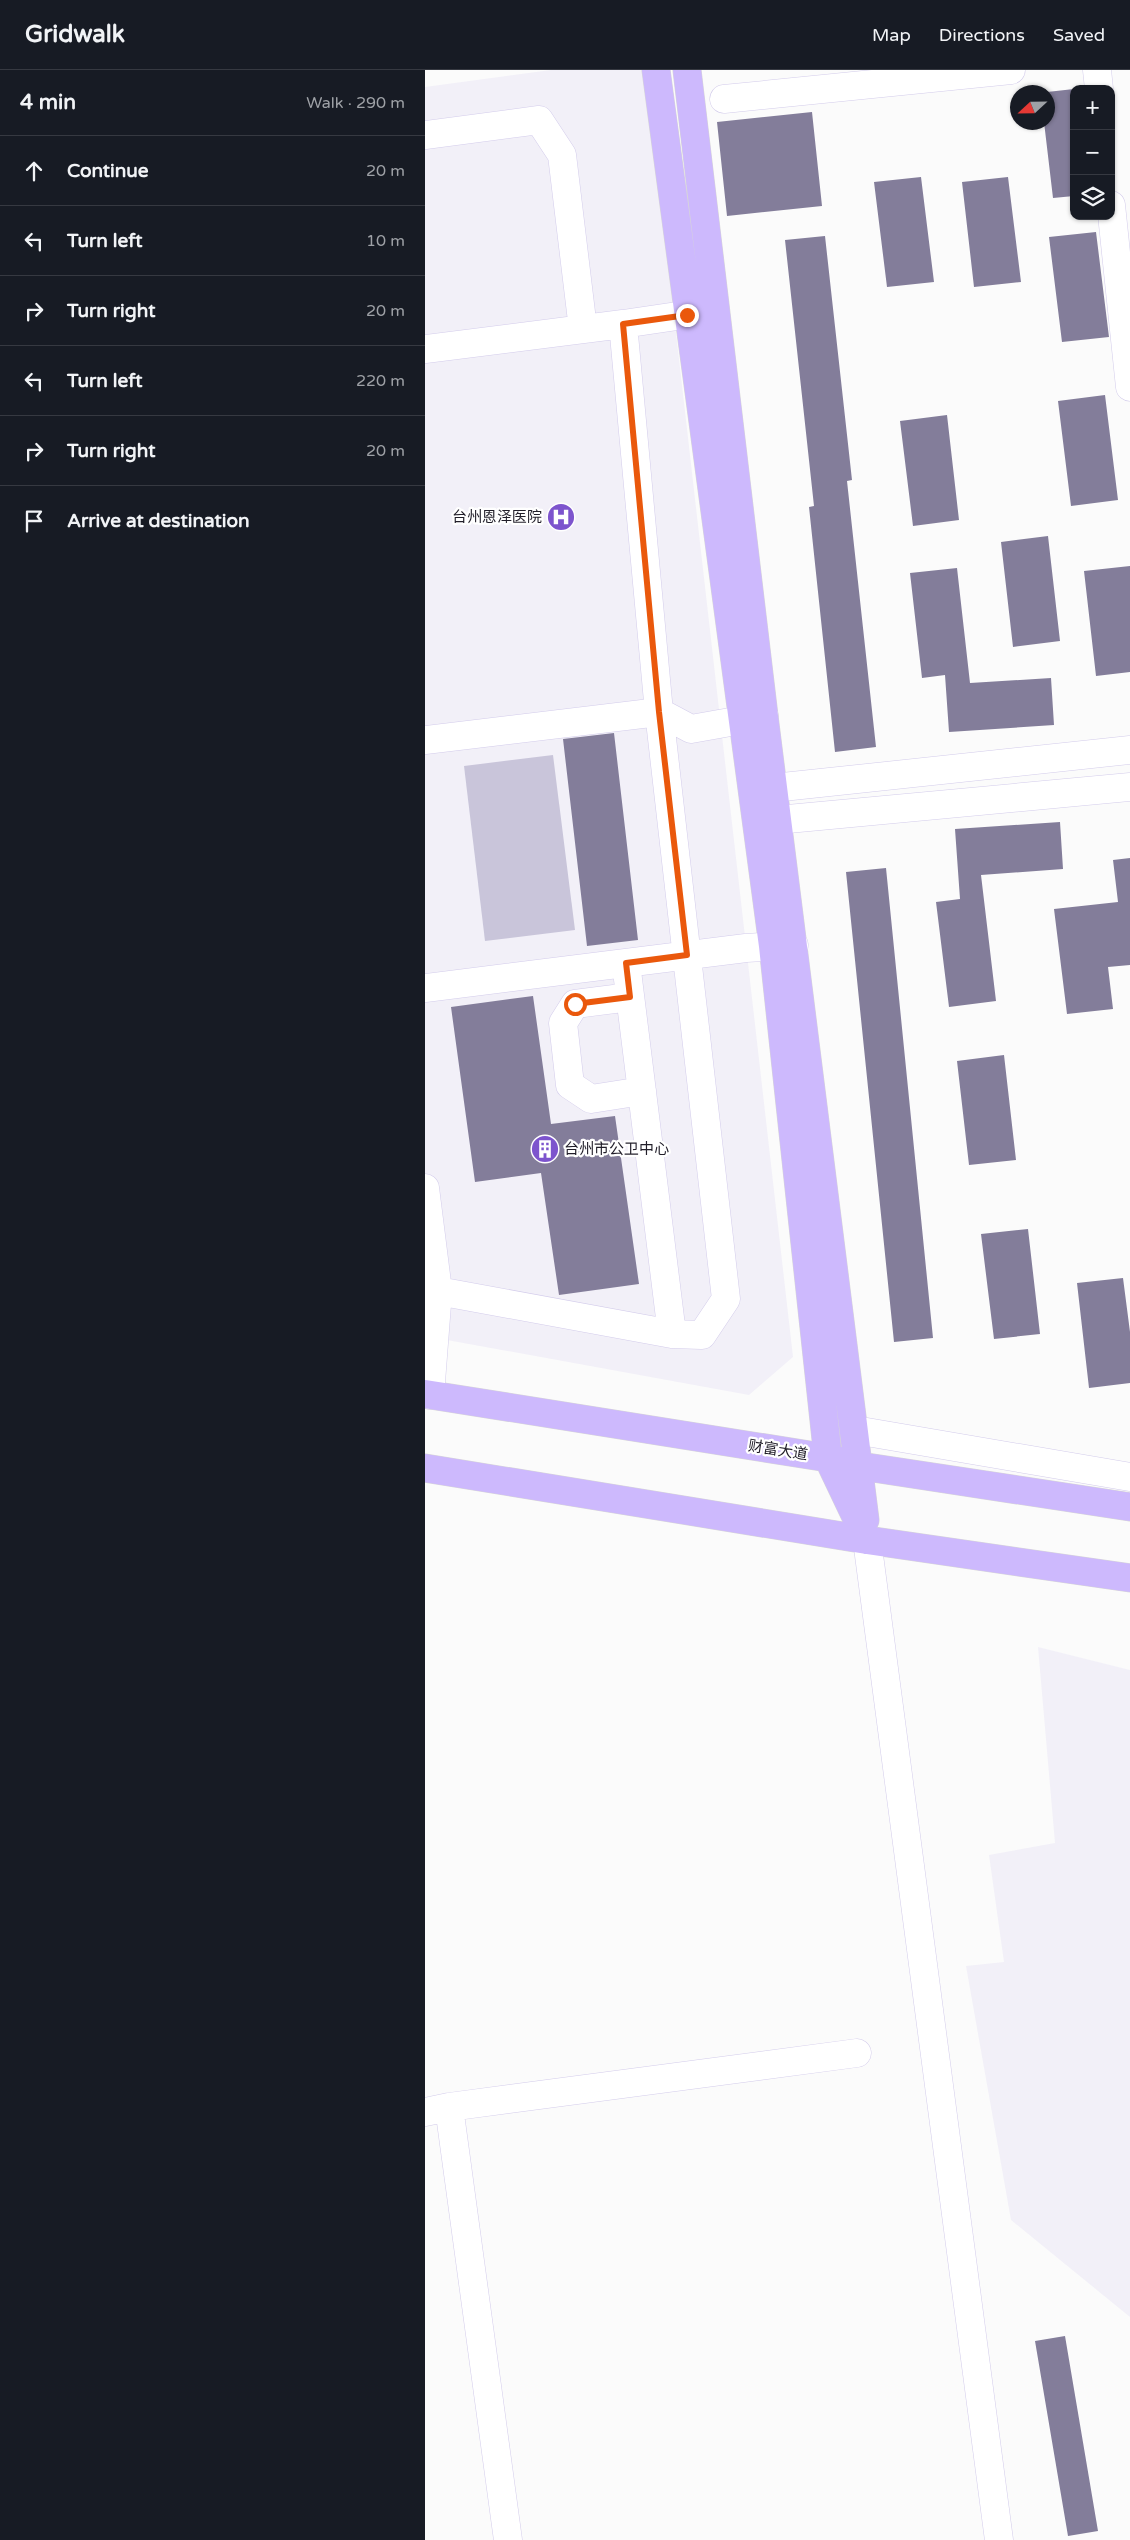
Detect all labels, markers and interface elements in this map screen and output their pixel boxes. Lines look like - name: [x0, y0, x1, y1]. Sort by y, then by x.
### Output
- text: Gridwalk: [25, 20, 125, 49]
- text: Map: [872, 24, 911, 46]
- text: Directions: [939, 24, 1025, 46]
- text: Saved: [1053, 24, 1105, 46]
- north arrow: [1010, 85, 1055, 130]
- map controls: [1070, 85, 1115, 220]
- button: +: [1070, 85, 1115, 130]
- text: 4 min: [20, 90, 76, 115]
- text: Walk · 290 m: [306, 93, 405, 113]
- button: −: [1070, 130, 1115, 175]
- icon: ahead: [20, 157, 48, 185]
- text: Continue: [67, 160, 149, 182]
- text: 20 m: [366, 161, 405, 181]
- button: layers: [1070, 175, 1115, 220]
- icon: left: [20, 227, 48, 255]
- text: Turn left: [67, 230, 143, 252]
- text: 10 m: [366, 231, 405, 251]
- icon: right: [20, 297, 48, 325]
- text: Turn right: [67, 300, 155, 322]
- text: 20 m: [366, 301, 405, 321]
- route end: [676, 304, 699, 327]
- icon: left: [20, 367, 48, 395]
- text: Turn left: [67, 370, 143, 392]
- text: 220 m: [356, 371, 405, 391]
- icon: right: [20, 437, 48, 465]
- text: Turn right: [67, 440, 155, 462]
- text: 20 m: [366, 441, 405, 461]
- hospital icon: 台州恩泽医院: [546, 502, 576, 532]
- icon: arrive: [20, 507, 48, 535]
- place label: 台州恩泽医院: [452, 508, 542, 526]
- text: Arrive at destination: [67, 510, 250, 532]
- route start: [564, 993, 587, 1016]
- building icon: 台州市公卫中心: [530, 1134, 560, 1164]
- place label: 台州市公卫中心: [564, 1140, 669, 1158]
- street label: 财富大道: [747, 1436, 809, 1464]

